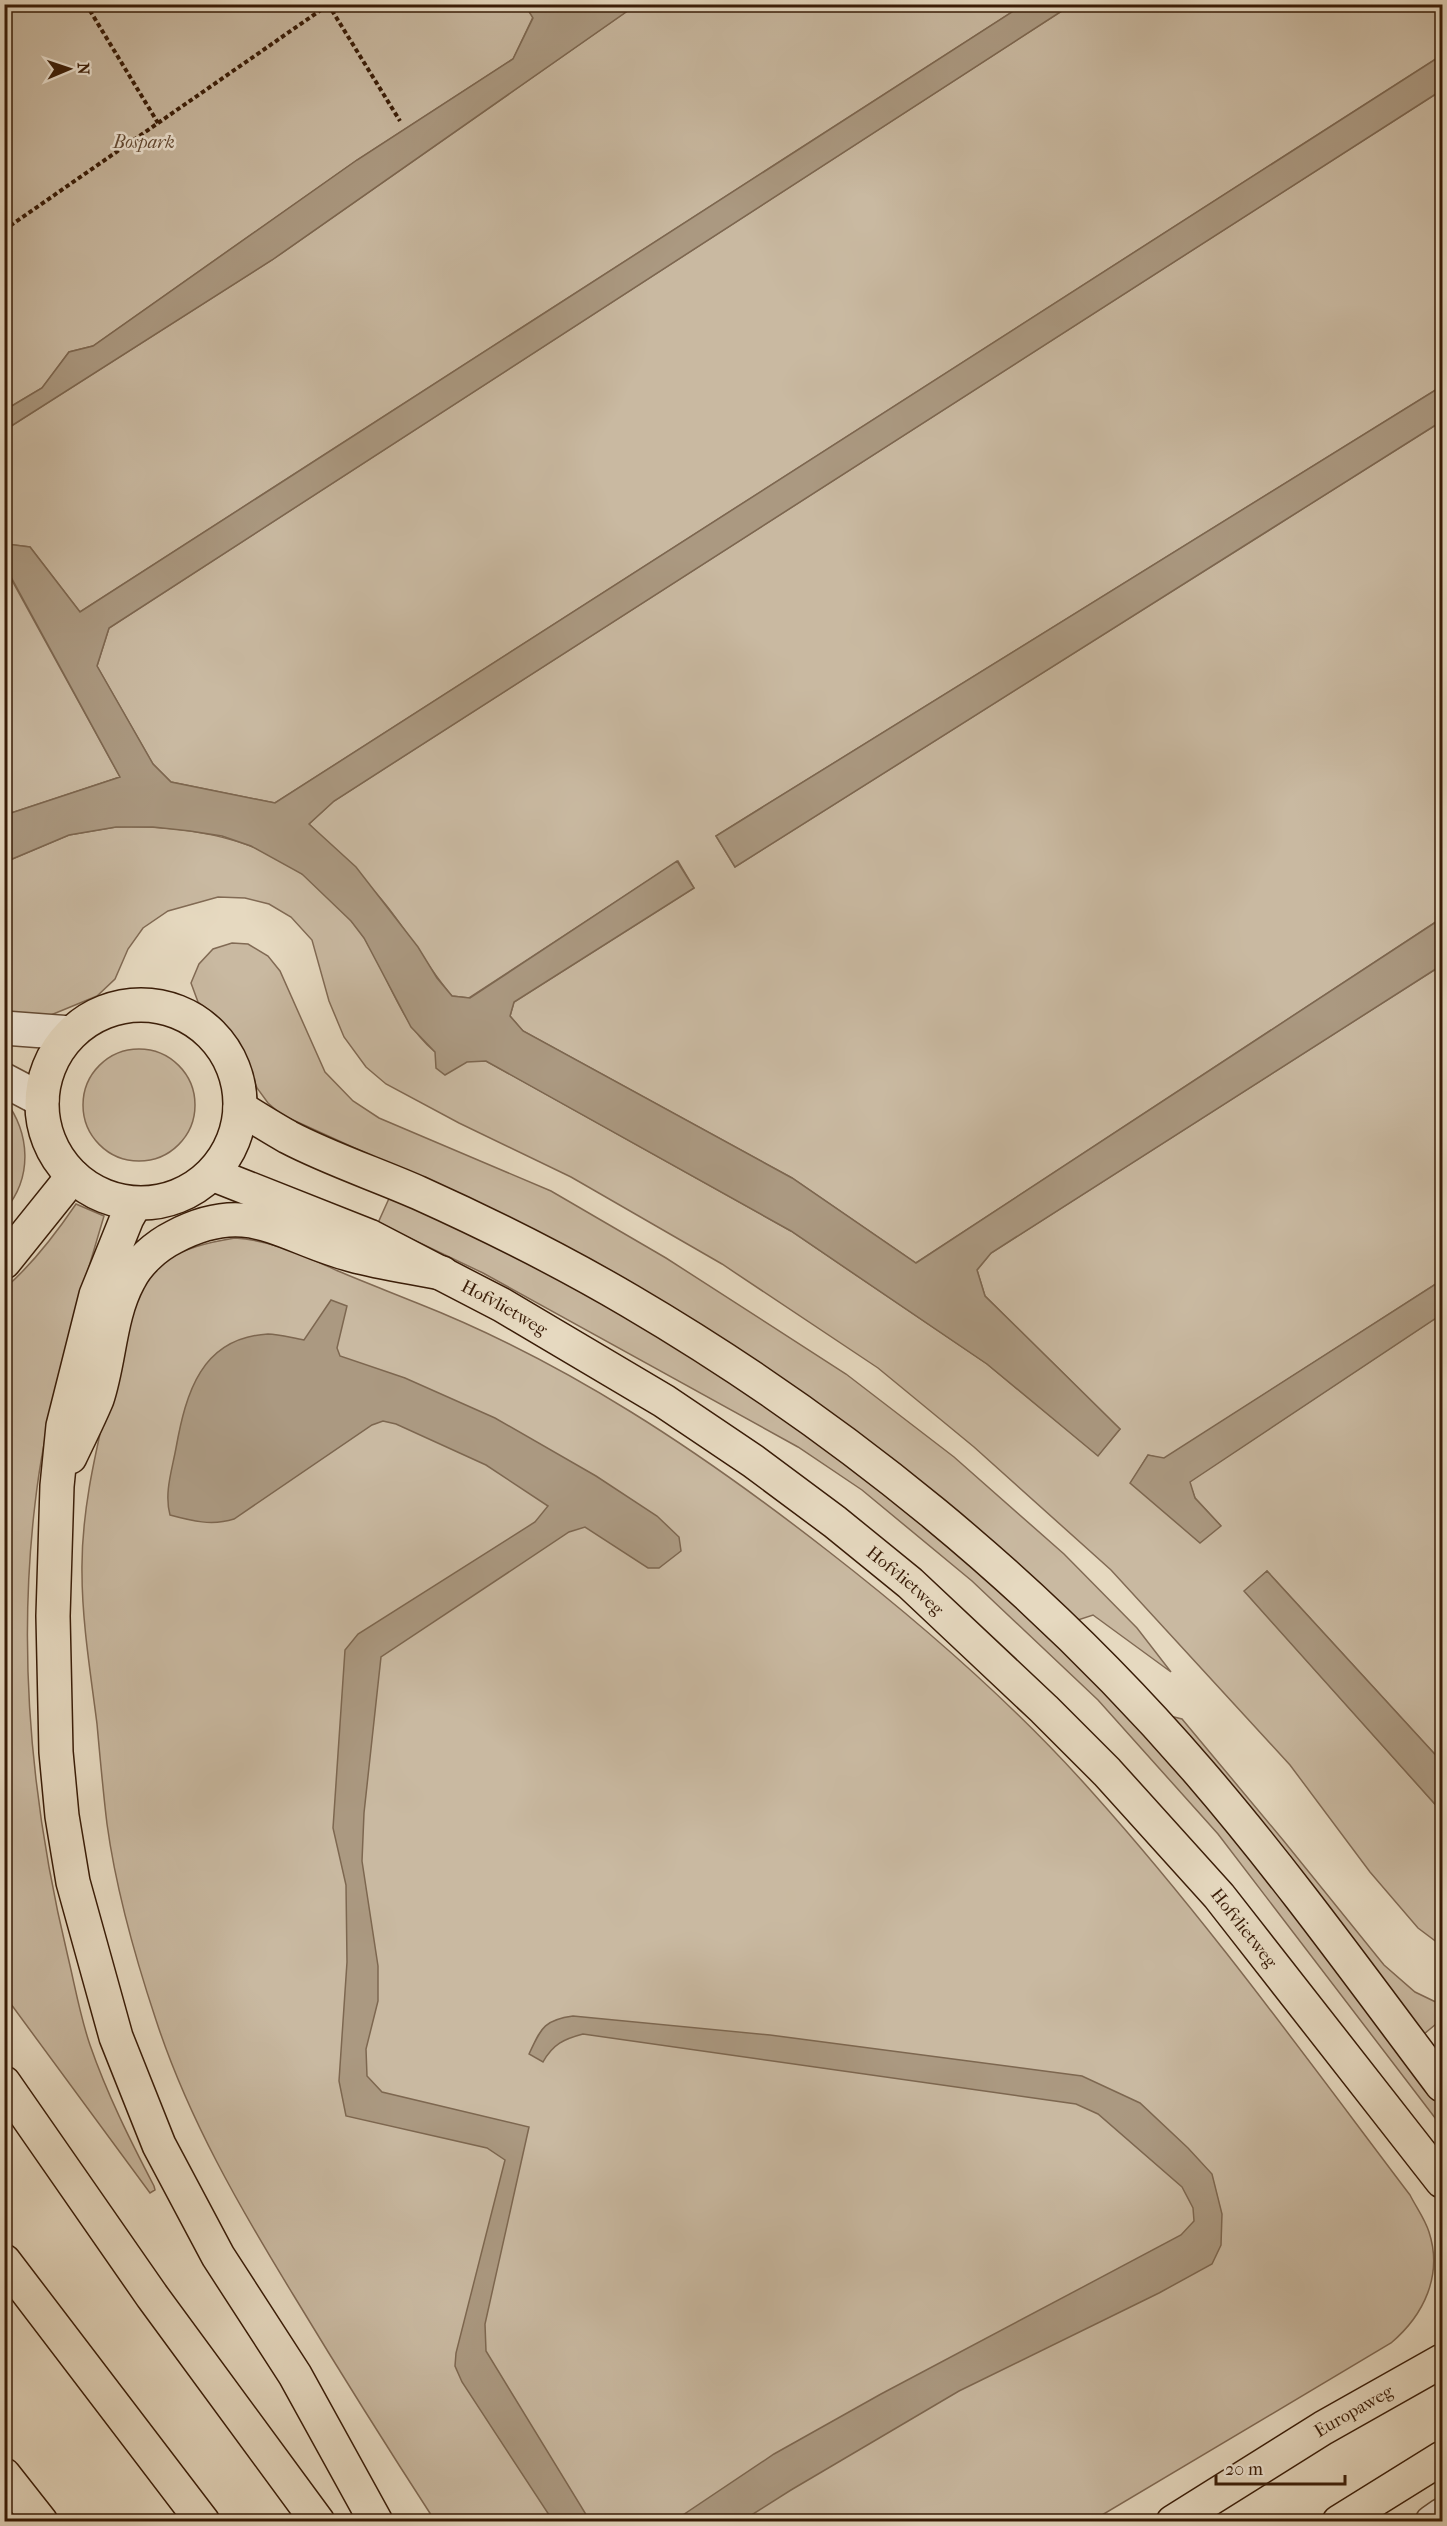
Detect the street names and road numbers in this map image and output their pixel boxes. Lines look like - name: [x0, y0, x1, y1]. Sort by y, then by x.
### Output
- street label: Hofvlietweg: [458, 1275, 551, 1340]
- street label: Hofvlietweg: [863, 1542, 948, 1620]
- street label: Hofvlietweg: [1207, 1884, 1282, 1972]
- street label: Europaweg: [1310, 2380, 1397, 2441]

